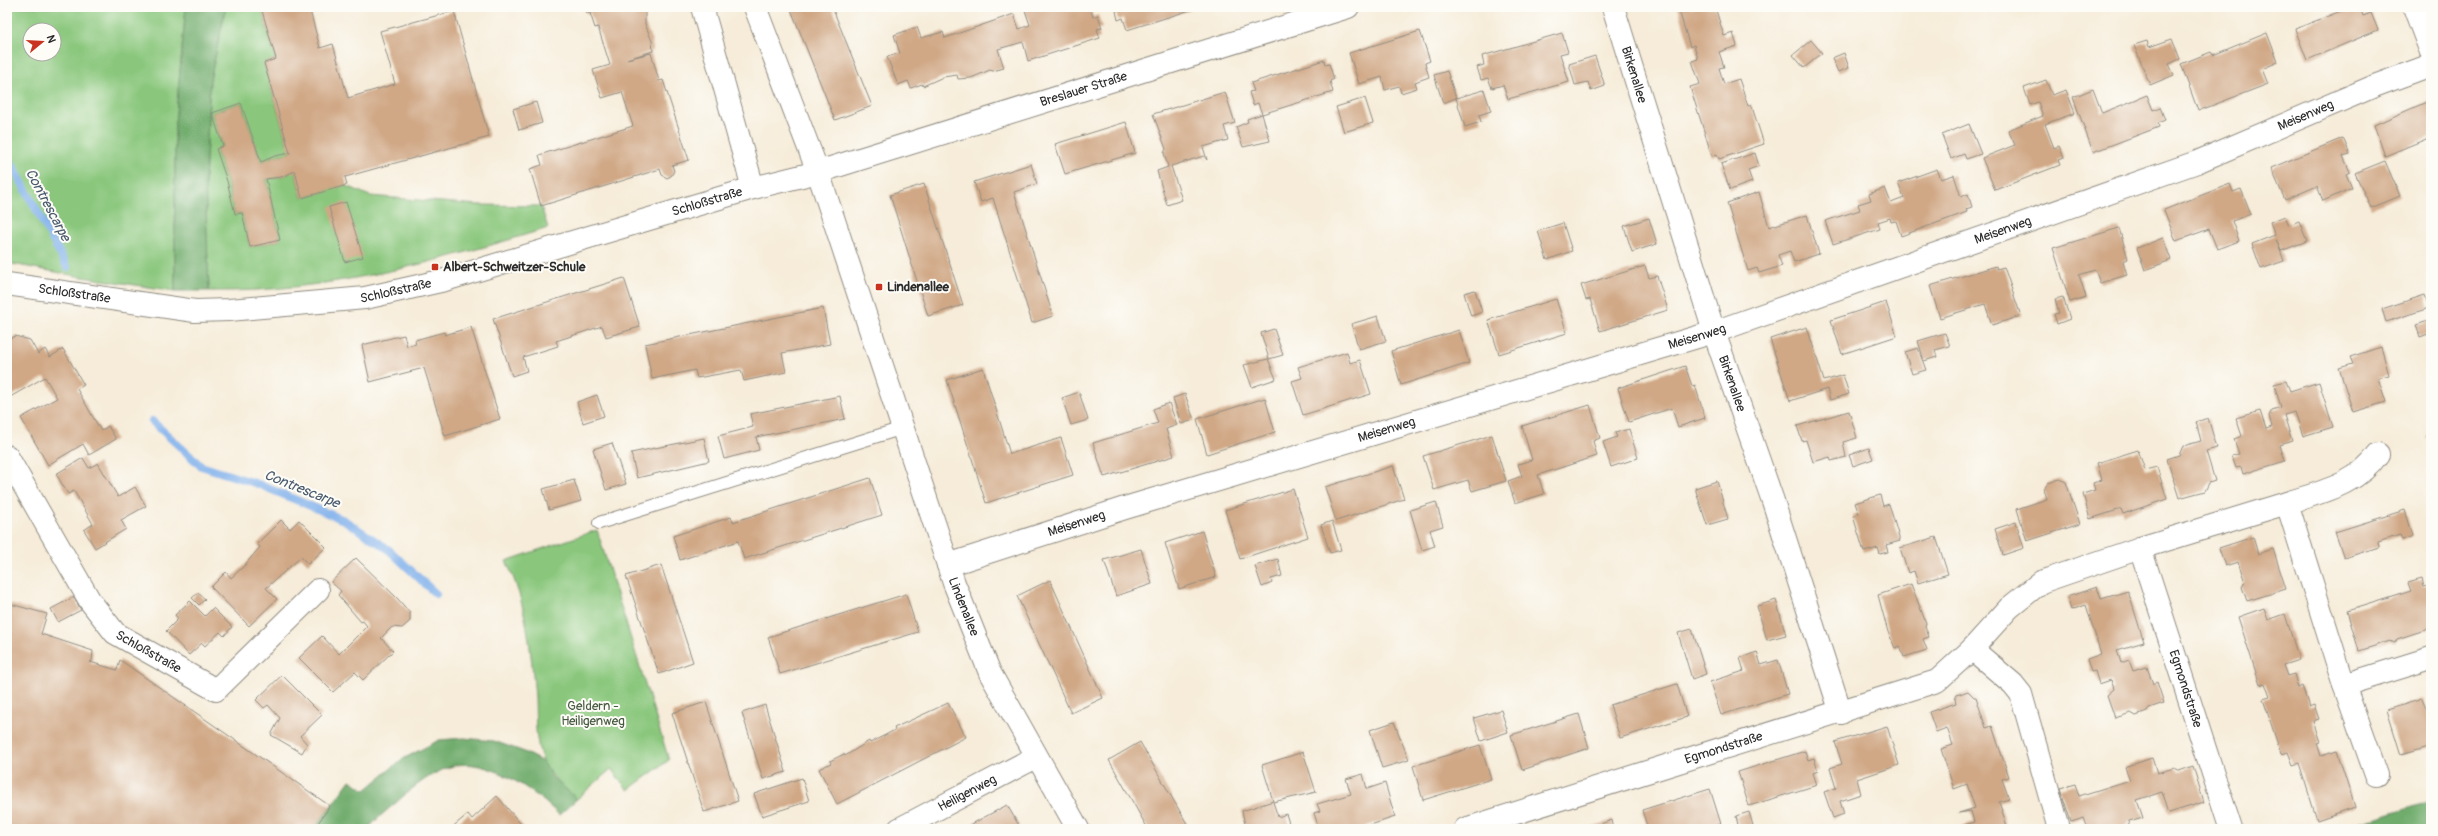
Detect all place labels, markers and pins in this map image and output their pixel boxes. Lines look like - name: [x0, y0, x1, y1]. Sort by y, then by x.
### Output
- place label: Albert-Schweitzer-Schule: [443, 259, 586, 275]
- marker: Albert-Schweitzer-Schule: [430, 262, 440, 272]
- place label: Lindenallee: [887, 279, 950, 295]
- marker: Lindenallee: [874, 282, 884, 292]

